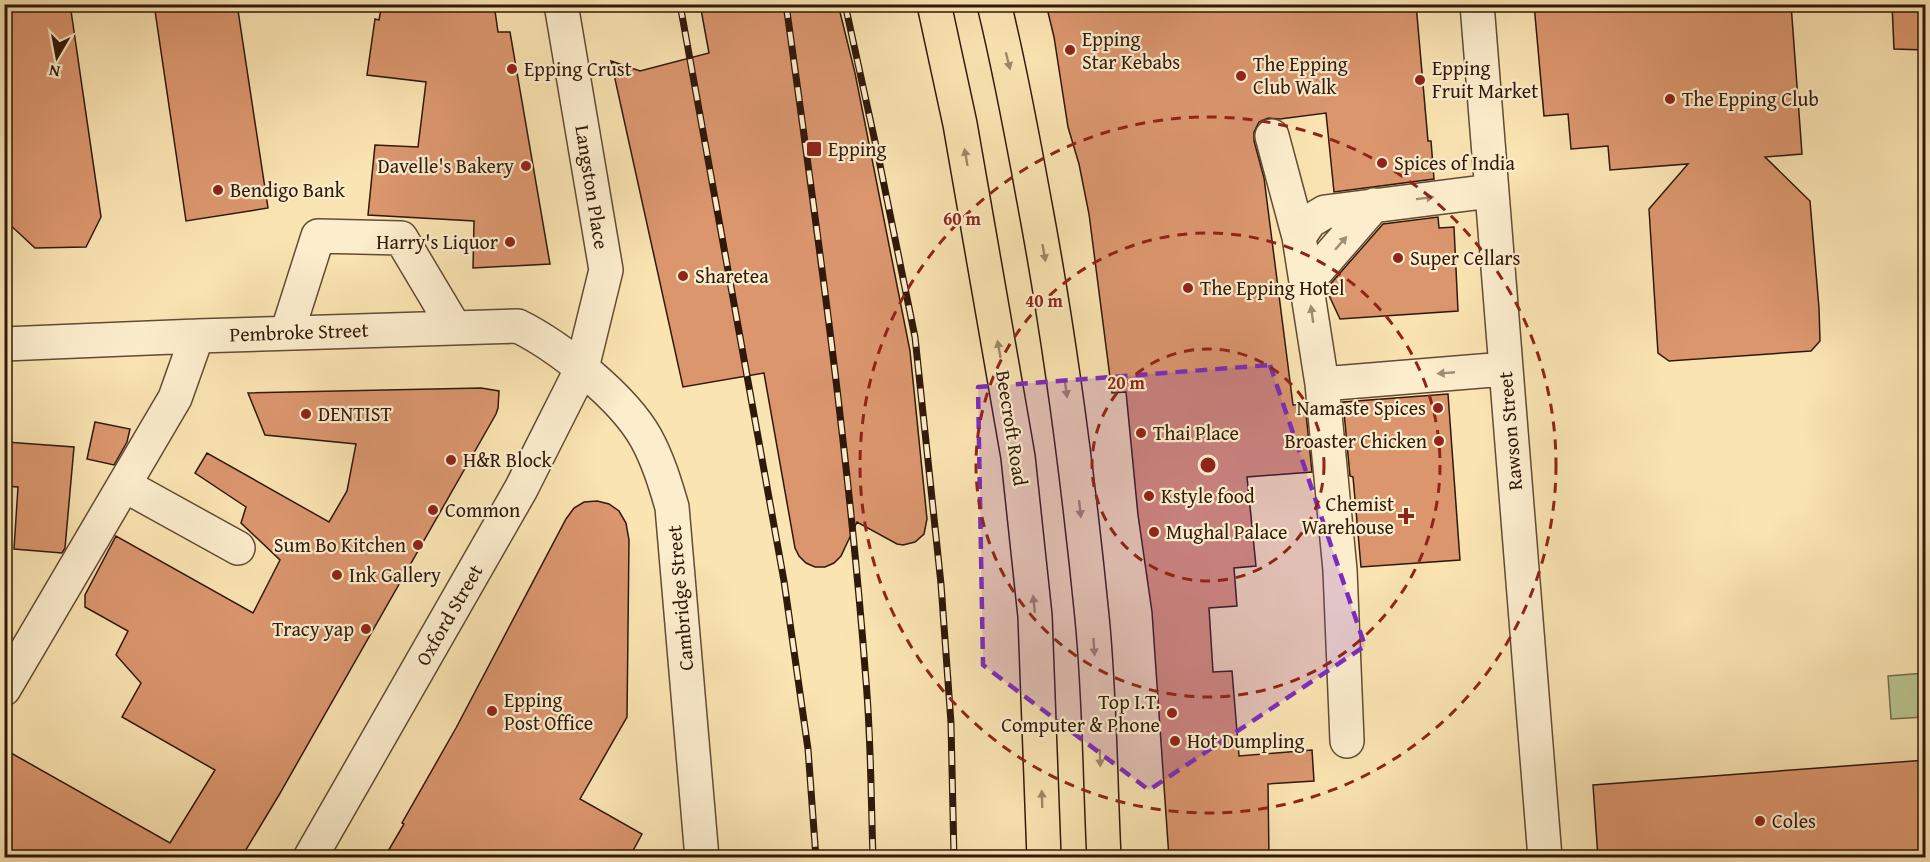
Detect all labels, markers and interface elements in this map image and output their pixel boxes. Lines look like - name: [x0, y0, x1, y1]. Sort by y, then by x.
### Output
- place label: Epping Star Kebabs: [1082, 24, 1180, 76]
- north arrow: [27, 27, 87, 87]
- marker: Epping Star Kebabs: [1063, 43, 1077, 57]
- place label: The Epping Club Walk: [1253, 49, 1348, 101]
- one-way arrow: [1004, 52, 1013, 70]
- place label: Epping Fruit Market: [1432, 53, 1538, 105]
- place label: Epping Crust: [524, 54, 632, 83]
- text: N: [47, 59, 62, 85]
- marker: Epping Crust: [505, 62, 519, 76]
- marker: The Epping Club Walk: [1234, 69, 1248, 83]
- marker: Epping Fruit Market: [1413, 73, 1427, 87]
- place label: The Epping Club: [1682, 84, 1819, 113]
- marker: The Epping Club: [1663, 92, 1677, 106]
- street label: Langston Place: [568, 123, 617, 251]
- place label: Epping: [828, 134, 887, 163]
- marker: Epping: [805, 140, 823, 158]
- one-way arrow: [961, 147, 970, 166]
- place label: Spices of India: [1394, 148, 1515, 177]
- place label: Davelle's Bakery: [378, 151, 514, 180]
- marker: Spices of India: [1375, 156, 1389, 170]
- marker: Davelle's Bakery: [519, 159, 533, 173]
- place label: Bendigo Bank: [230, 175, 346, 204]
- marker: Bendigo Bank: [211, 183, 225, 197]
- one-way arrow: [1415, 194, 1434, 203]
- text: 60 m: [943, 205, 982, 232]
- place label: Harry's Liquor: [376, 227, 498, 256]
- marker: Harry's Liquor: [503, 235, 517, 249]
- one-way arrow: [1334, 236, 1347, 251]
- place label: Super Cellars: [1410, 243, 1521, 272]
- one-way arrow: [1040, 244, 1049, 263]
- marker: Super Cellars: [1391, 251, 1405, 265]
- place label: Sharetea: [695, 261, 769, 290]
- marker: Sharetea: [676, 269, 690, 283]
- place label: The Epping Hotel: [1200, 273, 1345, 302]
- marker: The Epping Hotel: [1181, 281, 1195, 295]
- text: 40 m: [1025, 287, 1064, 314]
- one-way arrow: [1308, 305, 1317, 324]
- street label: Pembroke Street: [229, 315, 369, 348]
- one-way arrow: [994, 339, 1003, 358]
- street label: Beecroft Road: [989, 368, 1036, 488]
- one-way arrow: [1437, 368, 1456, 378]
- text: 20 m: [1107, 369, 1146, 396]
- street label: Rawson Street: [1490, 370, 1529, 492]
- one-way arrow: [1061, 380, 1070, 399]
- place label: Namaste Spices: [1297, 393, 1426, 422]
- place label: DENTIST: [318, 399, 392, 428]
- marker: Namaste Spices: [1431, 401, 1445, 415]
- marker: DENTIST: [299, 407, 313, 421]
- place label: Thai Place: [1153, 418, 1239, 447]
- marker: Thai Place: [1134, 426, 1148, 440]
- place label: Broaster Chicken: [1284, 426, 1427, 455]
- marker: Broaster Chicken: [1432, 434, 1446, 448]
- place label: H&R Block: [463, 445, 552, 474]
- marker: H&R Block: [444, 453, 458, 467]
- centre of rings: [1198, 455, 1218, 475]
- place label: Kstyle food: [1161, 481, 1255, 510]
- marker: Kstyle food: [1142, 489, 1156, 503]
- place label: Chemist Warehouse: [1301, 489, 1394, 541]
- place label: Common: [445, 495, 520, 524]
- one-way arrow: [1075, 499, 1085, 518]
- marker: Common: [426, 503, 440, 517]
- marker: Chemist Warehouse: [1399, 509, 1413, 523]
- place label: Mughal Palace: [1166, 517, 1287, 546]
- street label: Cambridge Street: [659, 524, 700, 672]
- marker: Mughal Palace: [1147, 525, 1161, 539]
- place label: Sum Bo Kitchen: [274, 530, 406, 559]
- marker: Sum Bo Kitchen: [411, 538, 425, 552]
- street label: Oxford Street: [408, 559, 489, 671]
- place label: Ink Gallery: [349, 560, 441, 589]
- marker: Ink Gallery: [330, 568, 344, 582]
- one-way arrow: [1029, 595, 1039, 614]
- place label: Tracy yap: [272, 614, 354, 643]
- marker: Tracy yap: [359, 622, 373, 636]
- one-way arrow: [1089, 637, 1099, 656]
- place label: Epping Post Office: [504, 685, 593, 737]
- place label: Top I.T. Computer & Phone: [1001, 687, 1160, 739]
- marker: Epping Post Office: [485, 704, 499, 718]
- marker: Top I.T. Computer & Phone: [1165, 706, 1179, 720]
- place label: Hot Dumpling: [1187, 726, 1305, 755]
- marker: Hot Dumpling: [1168, 734, 1182, 748]
- one-way arrow: [1095, 748, 1104, 767]
- one-way arrow: [1037, 790, 1047, 809]
- place label: Coles: [1772, 806, 1816, 835]
- marker: Coles: [1753, 814, 1767, 828]

